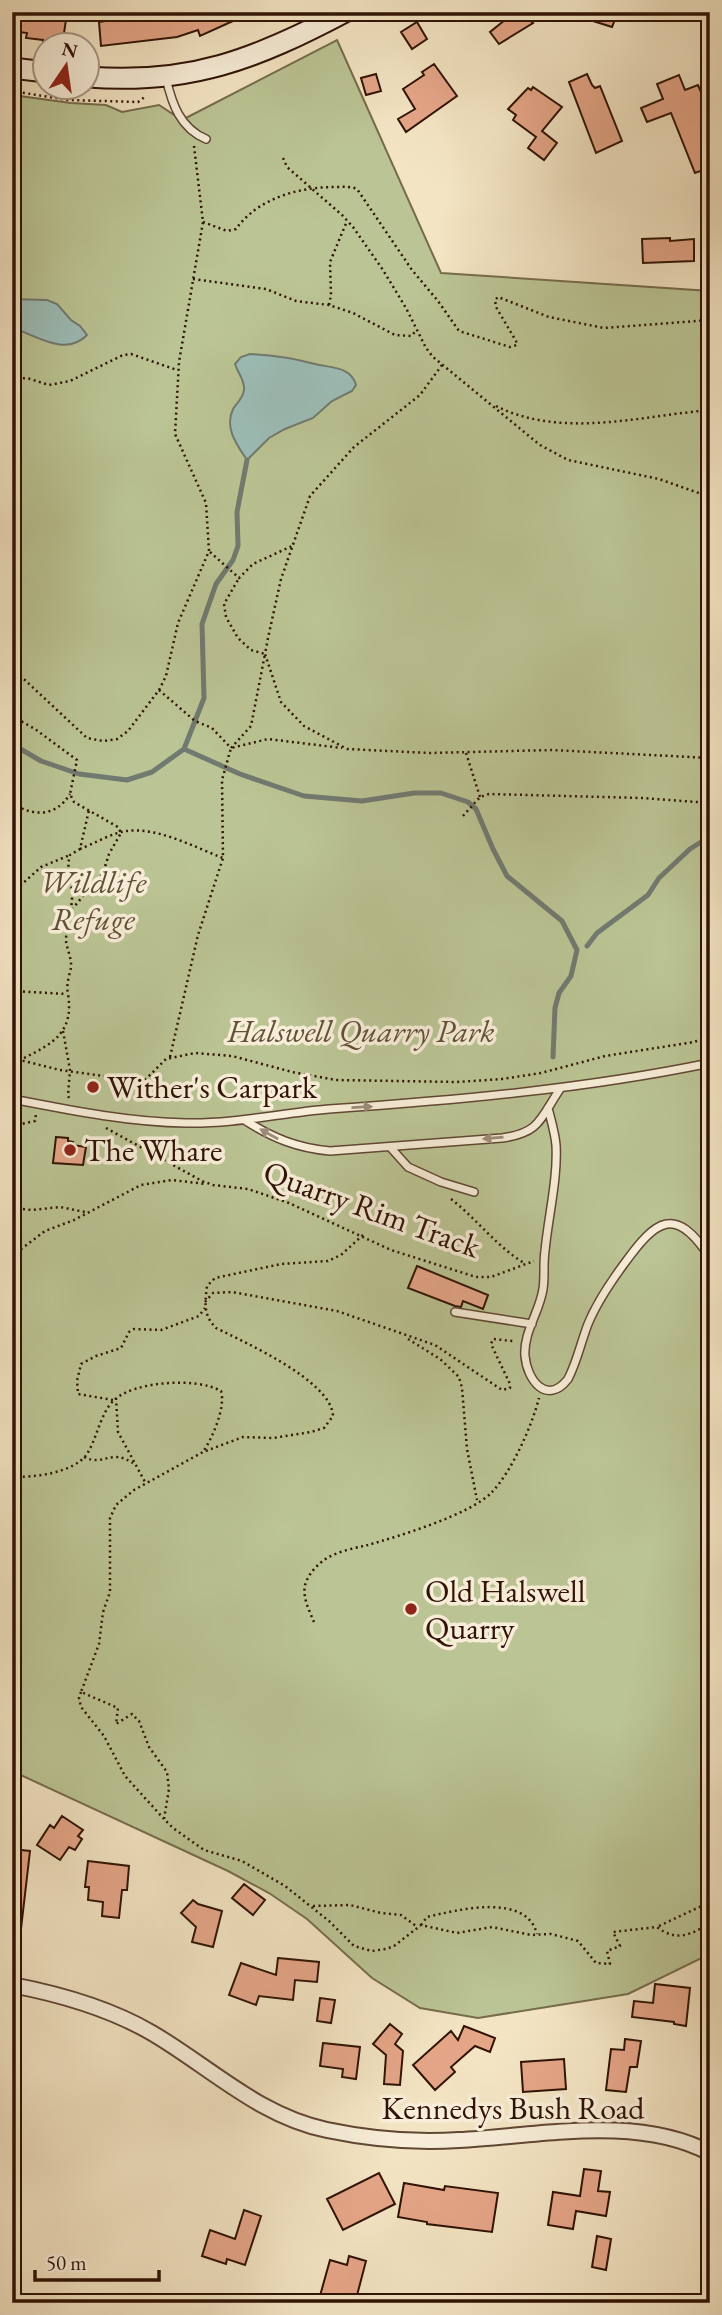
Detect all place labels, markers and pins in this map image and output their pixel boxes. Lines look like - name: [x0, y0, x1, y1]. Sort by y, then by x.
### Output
- place label: Wither's Carpark: [107, 1066, 318, 1108]
- marker: Wither's Carpark: [85, 1079, 101, 1095]
- place label: The Whare: [84, 1129, 223, 1171]
- marker: The Whare: [62, 1142, 78, 1158]
- place label: Old Halswell Quarry: [425, 1570, 586, 1649]
- marker: Old Halswell Quarry: [403, 1601, 419, 1617]

